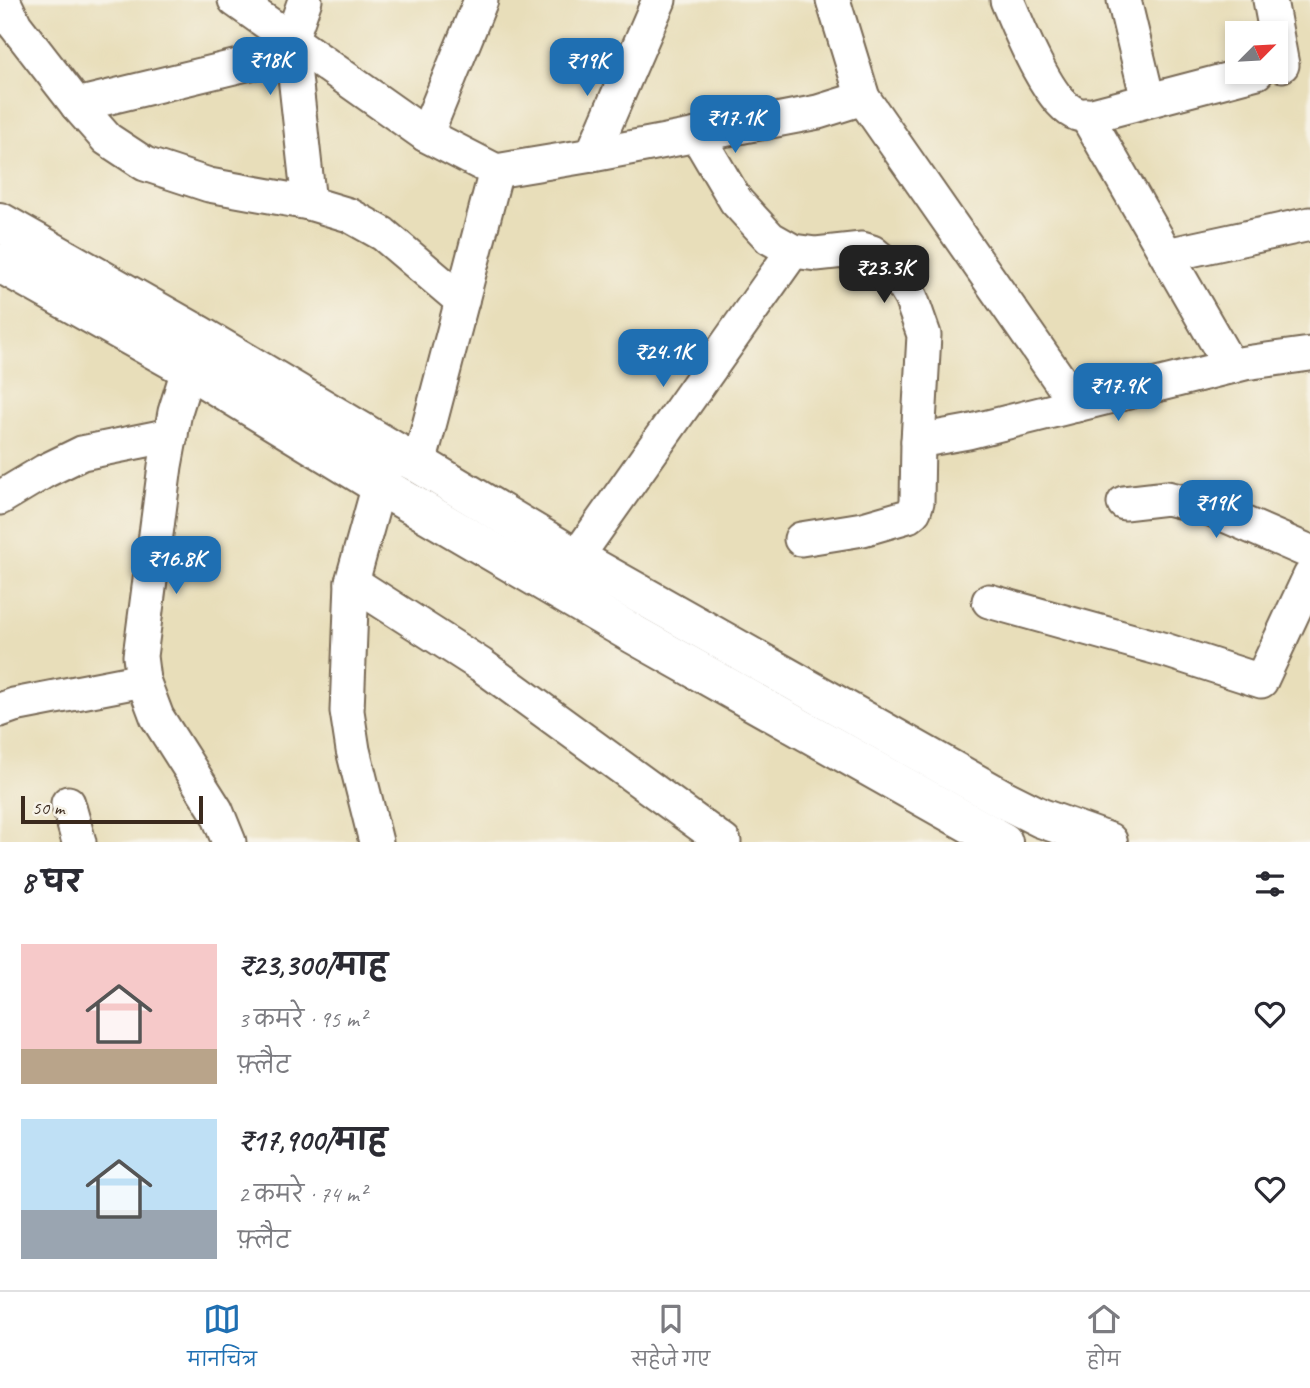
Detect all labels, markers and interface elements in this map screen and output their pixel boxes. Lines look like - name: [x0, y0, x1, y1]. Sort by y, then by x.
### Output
- north arrow: [1225, 21, 1288, 84]
- map controls: [1225, 21, 1288, 84]
- pin: ₹18K: [229, 38, 311, 97]
- pin: ₹19K: [546, 38, 628, 98]
- text: ₹18K: [249, 45, 291, 74]
- text: ₹19K: [566, 46, 608, 75]
- pin: ₹17.1K: [678, 96, 792, 155]
- text: ₹17.1K: [706, 103, 764, 132]
- pin: ₹23.3K: [827, 246, 941, 305]
- text: ₹23.3K: [855, 253, 913, 282]
- pin: ₹24.1K: [606, 330, 720, 389]
- text: ₹24.1K: [634, 337, 692, 366]
- pin: ₹17.9K: [1061, 364, 1175, 423]
- text: ₹17.9K: [1089, 371, 1147, 400]
- pin: ₹19K: [1175, 480, 1257, 540]
- text: ₹19K: [1195, 488, 1237, 517]
- pin: ₹16.8K: [119, 536, 233, 596]
- text: ₹16.8K: [147, 544, 205, 573]
- scale bar: [21, 793, 203, 825]
- text: 50 m: [32, 796, 64, 820]
- text: 8 घर: [21, 863, 82, 901]
- icon: filters: [1251, 865, 1289, 903]
- text: ₹23,300/माह: [238, 946, 388, 984]
- icon: home: [77, 972, 161, 1056]
- icon: heart: [1251, 995, 1289, 1033]
- text: 3 कमरे · 95 m²: [238, 1005, 366, 1034]
- text: फ़्लैट: [238, 1051, 290, 1080]
- text: ₹17,900/माह: [238, 1121, 387, 1159]
- icon: home: [77, 1147, 161, 1231]
- icon: heart: [1251, 1170, 1289, 1208]
- text: 2 कमरे · 74 m²: [238, 1180, 366, 1209]
- text: फ़्लैट: [238, 1226, 290, 1255]
- tab: मानचित्र: [187, 1300, 257, 1380]
- tab: सहेजे गए: [632, 1300, 710, 1380]
- tab: होम: [1085, 1300, 1123, 1380]

